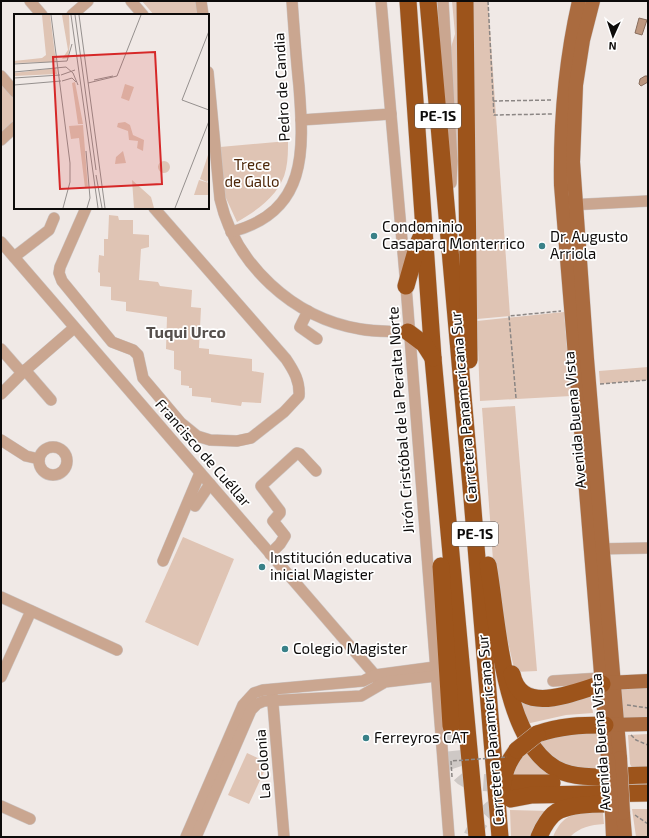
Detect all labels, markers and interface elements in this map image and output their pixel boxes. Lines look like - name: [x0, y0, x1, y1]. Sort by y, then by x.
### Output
- inset map: [14, 14, 209, 209]
- north arrow: [593, 16, 633, 56]
- street label: Pedro de Candia: [269, 32, 293, 142]
- text: N: [608, 40, 617, 53]
- road number: PE-1S: [415, 104, 461, 128]
- park label: Trece de Gallo: [224, 155, 280, 190]
- place label: Condominio Casaparq Monterrico: [382, 217, 525, 252]
- place label: Dr. Augusto Arriola: [550, 227, 628, 262]
- marker: Condominio Casaparq Monterrico: [369, 231, 379, 241]
- marker: Dr. Augusto Arriola: [537, 241, 547, 251]
- street label: Jirón Cristóbal de la Peralta Norte: [383, 306, 417, 534]
- street label: Carretera Panamericana Sur: [446, 311, 480, 503]
- district label: Tuqui Urco: [146, 322, 226, 341]
- street label: Avenida Buena Vista: [559, 351, 589, 490]
- street label: Francisco de Cuéllar: [152, 395, 255, 510]
- road number: PE-1S: [452, 522, 498, 546]
- place label: Institución educativa inicial Magister: [270, 548, 412, 583]
- marker: Institución educativa inicial Magister: [257, 562, 267, 572]
- street label: Carretera Panamericana Sur: [473, 634, 507, 826]
- place label: Colegio Magister: [293, 639, 407, 657]
- marker: Colegio Magister: [280, 644, 290, 654]
- street label: Avenida Buena Vista: [586, 673, 614, 811]
- place label: Ferreyros CAT: [374, 728, 469, 746]
- street label: La Colonia: [251, 729, 273, 800]
- marker: Ferreyros CAT: [361, 733, 371, 743]

